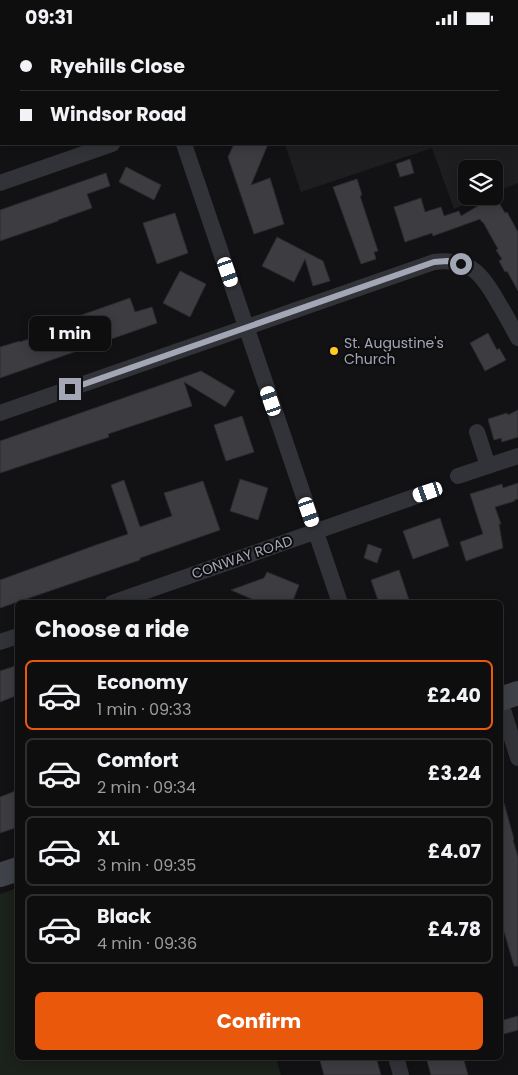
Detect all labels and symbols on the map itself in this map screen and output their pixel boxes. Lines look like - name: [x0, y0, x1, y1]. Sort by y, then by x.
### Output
- route start: [450, 253, 472, 275]
- car: [216, 255, 239, 289]
- callout: 1 min: [29, 317, 111, 351]
- place label: St. Augustine's Church: [344, 333, 444, 369]
- marker: St. Augustine's Church: [328, 345, 340, 357]
- route end: [59, 378, 81, 400]
- car: [259, 384, 282, 418]
- car: [411, 480, 444, 504]
- car: [297, 495, 320, 529]
- street label: CONWAY ROAD: [189, 530, 295, 584]

